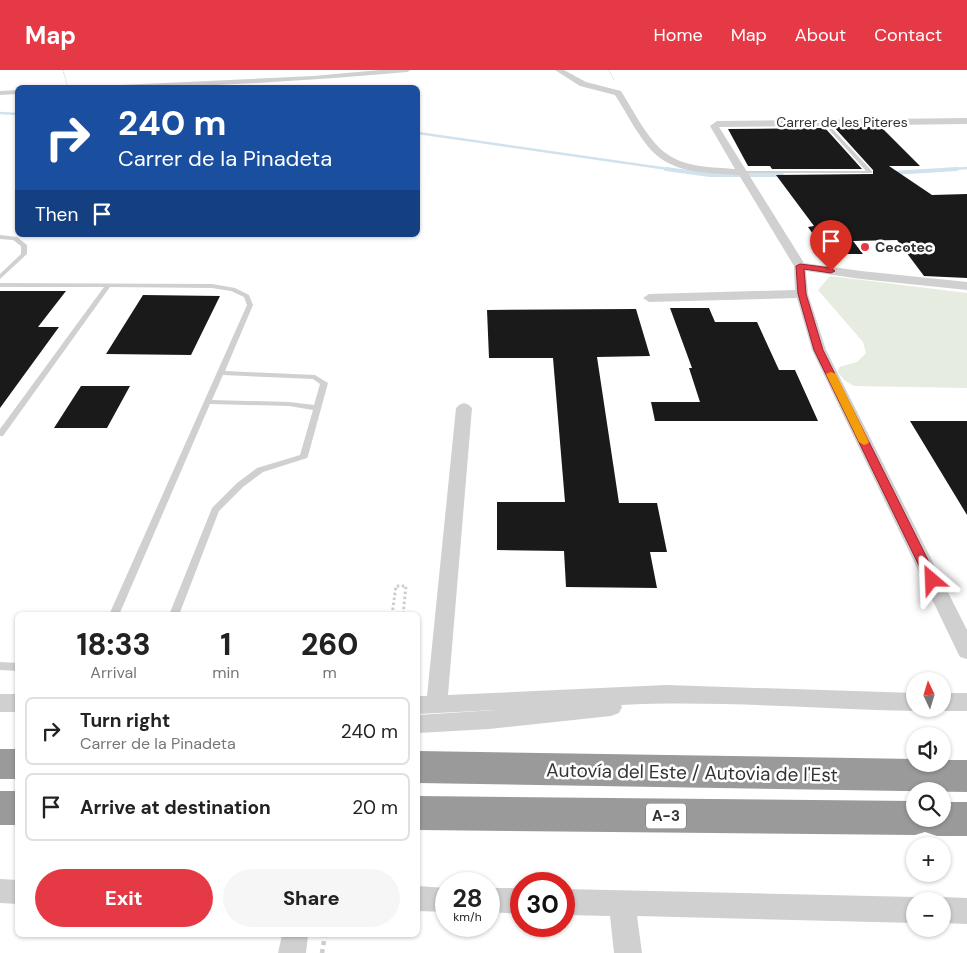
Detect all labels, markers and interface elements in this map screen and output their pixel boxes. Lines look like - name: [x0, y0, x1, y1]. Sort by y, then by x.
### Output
- text: Map: [25, 20, 76, 51]
- text: Home: [653, 23, 703, 47]
- text: Map: [731, 23, 767, 47]
- text: About: [795, 23, 846, 47]
- text: Contact: [874, 23, 942, 47]
- text: 240 m: [118, 100, 227, 146]
- icon: right: [35, 105, 100, 170]
- street label: Carrer de les Piteres: [776, 113, 908, 131]
- text: Carrer de la Pinadeta: [118, 144, 332, 173]
- icon: arrive: [88, 200, 116, 228]
- text: Then: [35, 202, 78, 227]
- pin: [810, 220, 852, 271]
- icon: arrive: [817, 227, 845, 255]
- place label: Cecotec: [875, 238, 933, 256]
- marker: Cecotec: [859, 241, 871, 253]
- position arrow: [905, 553, 957, 605]
- text: 18:33: [76, 625, 151, 664]
- text: 1: [220, 625, 231, 664]
- text: 260: [301, 625, 358, 664]
- text: Arrival: [90, 662, 137, 683]
- text: min: [212, 662, 239, 683]
- text: m: [323, 662, 337, 683]
- north arrow: [906, 672, 951, 718]
- map controls: [906, 672, 951, 937]
- text: Turn right: [80, 708, 170, 733]
- icon: right: [37, 717, 65, 745]
- text: 240 m: [341, 719, 398, 744]
- button: sound: [906, 727, 951, 772]
- text: Carrer de la Pinadeta: [80, 733, 236, 754]
- street label: Autovía del Este / Autovia de l'Est: [546, 757, 838, 788]
- button: search: [906, 782, 951, 827]
- icon: arrive: [37, 793, 65, 821]
- text: Arrive at destination: [80, 795, 271, 820]
- text: 20 m: [352, 795, 398, 820]
- road number: A-3: [646, 804, 686, 828]
- button: +: [906, 837, 951, 882]
- button: Exit: [35, 869, 213, 927]
- button: Share: [223, 869, 400, 927]
- speed limit sign: 30: [510, 872, 575, 937]
- text: 28: [452, 882, 483, 915]
- button: −: [906, 892, 951, 937]
- text: km/h: [453, 909, 482, 925]

